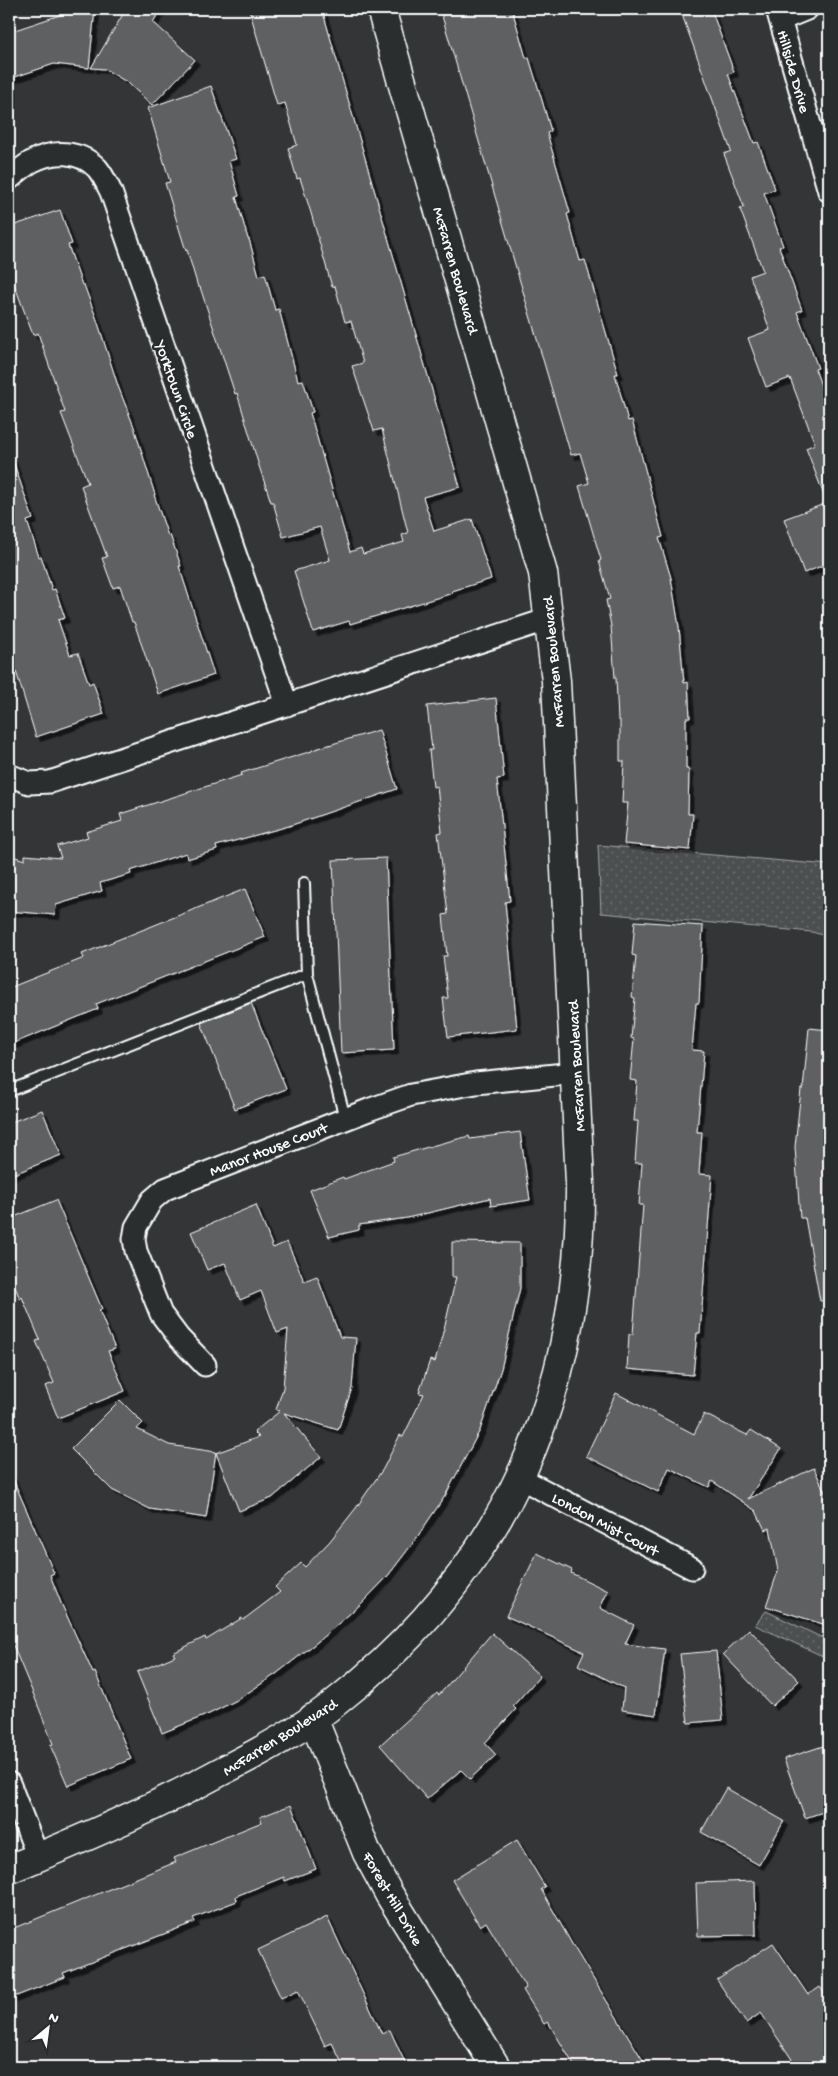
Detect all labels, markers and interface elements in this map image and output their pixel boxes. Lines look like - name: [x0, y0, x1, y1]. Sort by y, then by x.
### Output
- street label: Hillside Drive: [771, 28, 813, 116]
- street label: McFarren Boulevard: [426, 205, 481, 338]
- street label: Yorktown Circle: [148, 337, 201, 442]
- street label: McFarren Boulevard: [540, 594, 571, 728]
- street label: McFarren Boulevard: [565, 998, 591, 1132]
- street label: Manor House Court: [208, 1119, 332, 1183]
- street label: London Mist Court: [548, 1490, 662, 1563]
- street label: McFarren Boulevard: [220, 1695, 343, 1782]
- street label: Forest Hill Drive: [356, 1849, 426, 1951]
- north arrow: [22, 2004, 72, 2054]
- text: N: [45, 2009, 61, 2028]

